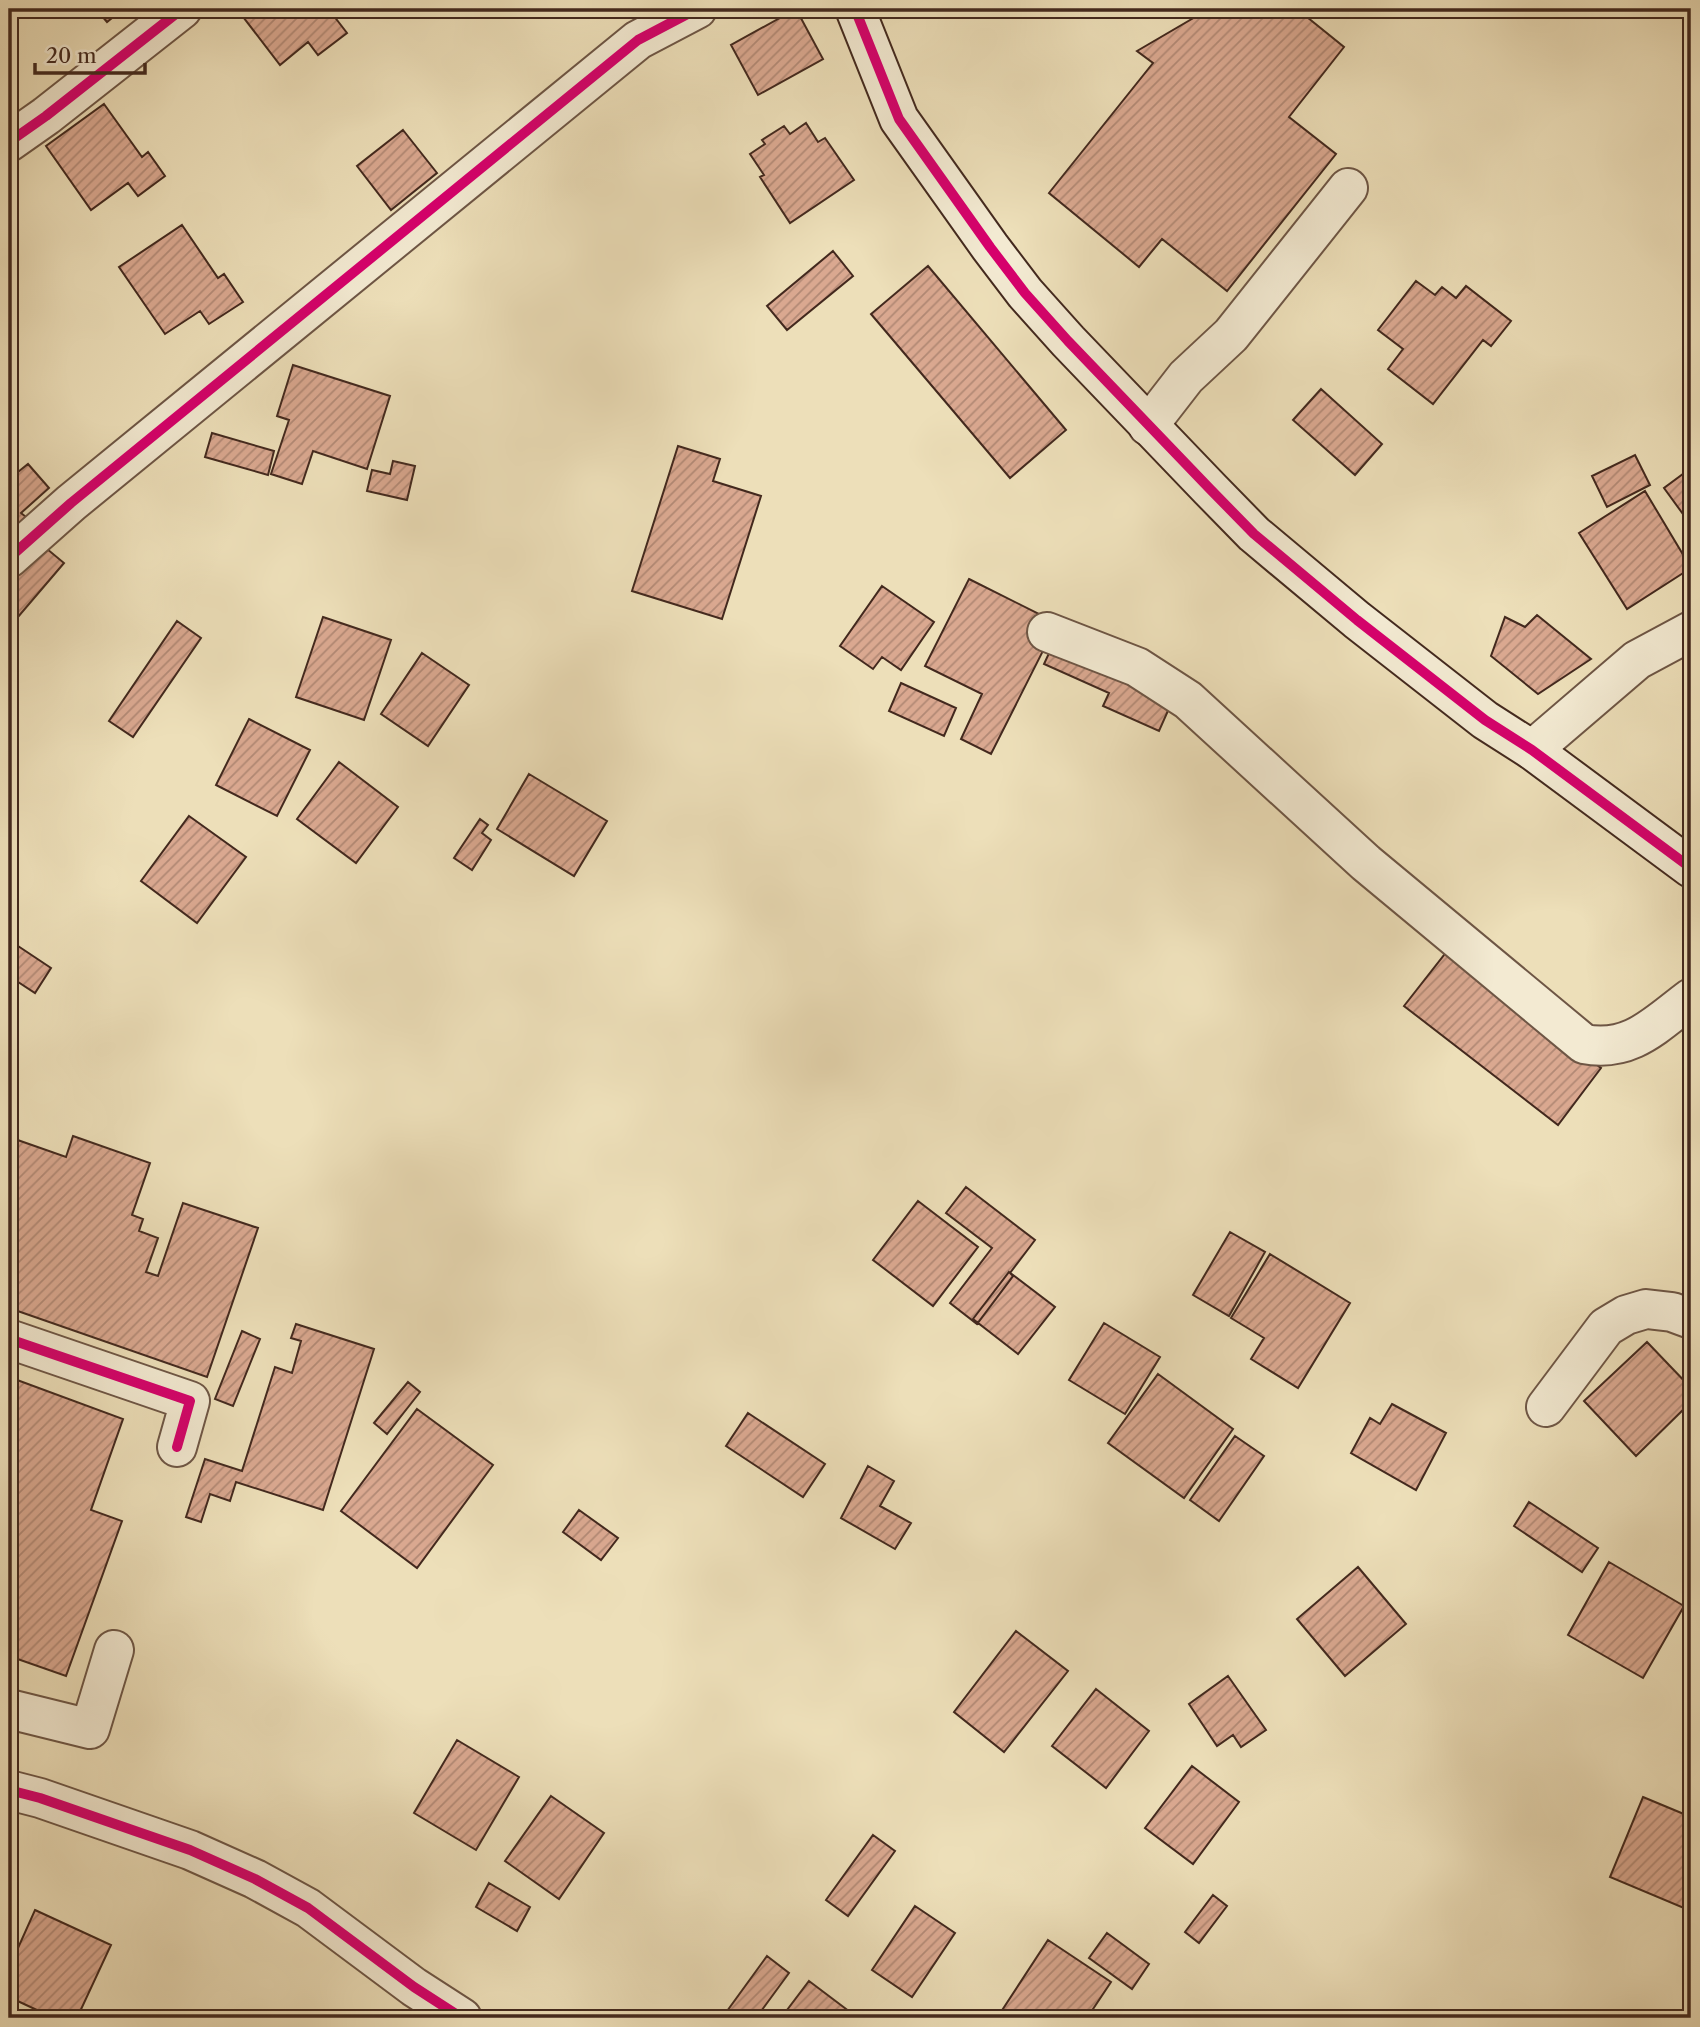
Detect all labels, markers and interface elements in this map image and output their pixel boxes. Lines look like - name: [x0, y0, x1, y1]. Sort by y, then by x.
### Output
- scale bar: [35, 32, 145, 76]
- text: 20 m: [46, 43, 97, 68]

